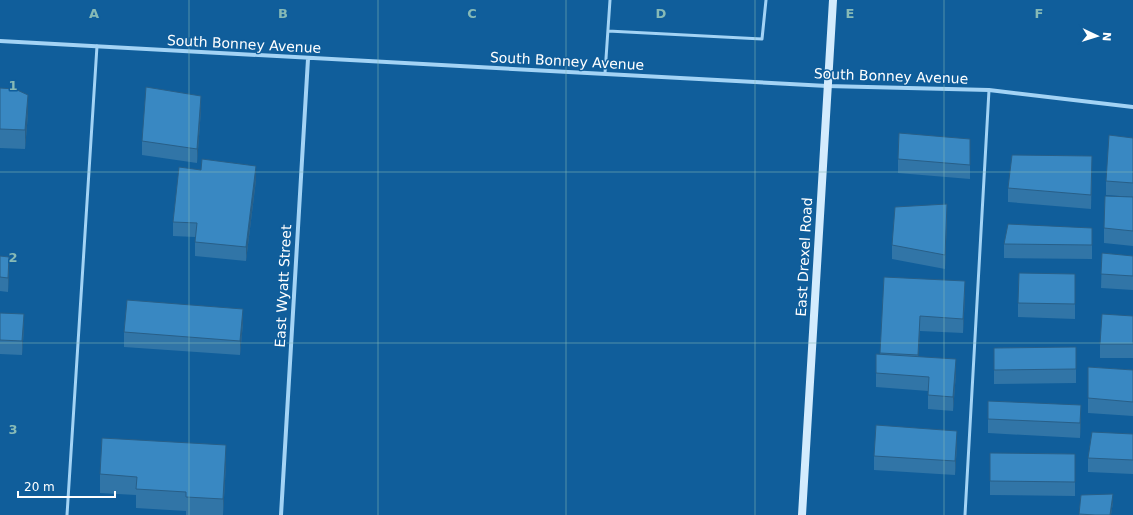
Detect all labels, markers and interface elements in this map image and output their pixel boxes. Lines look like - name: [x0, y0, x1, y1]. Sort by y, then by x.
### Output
- text: A: [89, 6, 99, 21]
- text: B: [278, 6, 288, 21]
- text: C: [467, 6, 477, 21]
- text: D: [656, 6, 667, 21]
- text: E: [846, 6, 854, 21]
- text: F: [1035, 6, 1043, 21]
- north arrow: [1077, 16, 1117, 56]
- street label: South Bonney Avenue: [166, 32, 322, 56]
- text: N: [1100, 32, 1113, 42]
- street label: South Bonney Avenue: [489, 49, 645, 73]
- street label: South Bonney Avenue: [814, 65, 968, 87]
- text: 1: [8, 78, 18, 93]
- street label: East Drexel Road: [793, 197, 815, 317]
- street label: East Wyatt Street: [272, 224, 294, 348]
- text: 2: [8, 250, 18, 265]
- text: 3: [8, 422, 18, 437]
- scale bar: [18, 473, 115, 499]
- text: 20 m: [24, 480, 55, 494]

